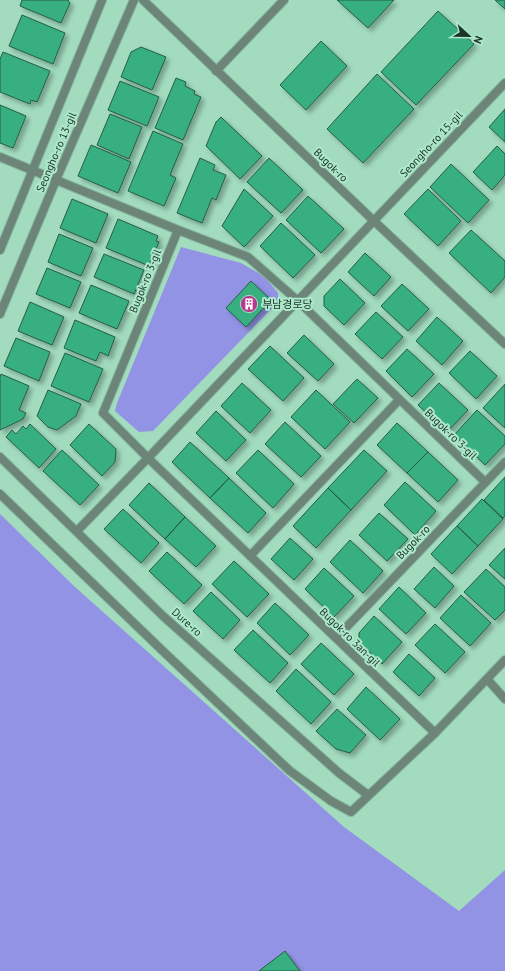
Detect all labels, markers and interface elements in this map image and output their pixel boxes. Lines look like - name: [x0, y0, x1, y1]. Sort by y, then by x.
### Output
- north arrow: [449, 16, 489, 56]
- text: N: [470, 34, 486, 46]
- street label: Seongho-ro 15-gil: [397, 107, 466, 180]
- street label: Seongho-ro 13-gil: [33, 109, 79, 194]
- street label: Bugok-ro: [311, 145, 351, 185]
- street label: Bugok-ro 3-gil: [126, 246, 164, 315]
- building icon: 부남경로당: [239, 294, 259, 314]
- place label: 부남경로당: [262, 297, 313, 311]
- street label: Bugok-ro 3-gil: [422, 406, 481, 463]
- street label: Bugok-ro: [393, 522, 433, 562]
- street label: Dure-ro: [169, 605, 205, 639]
- street label: Bugok-ro 3an-gil: [317, 605, 384, 670]

